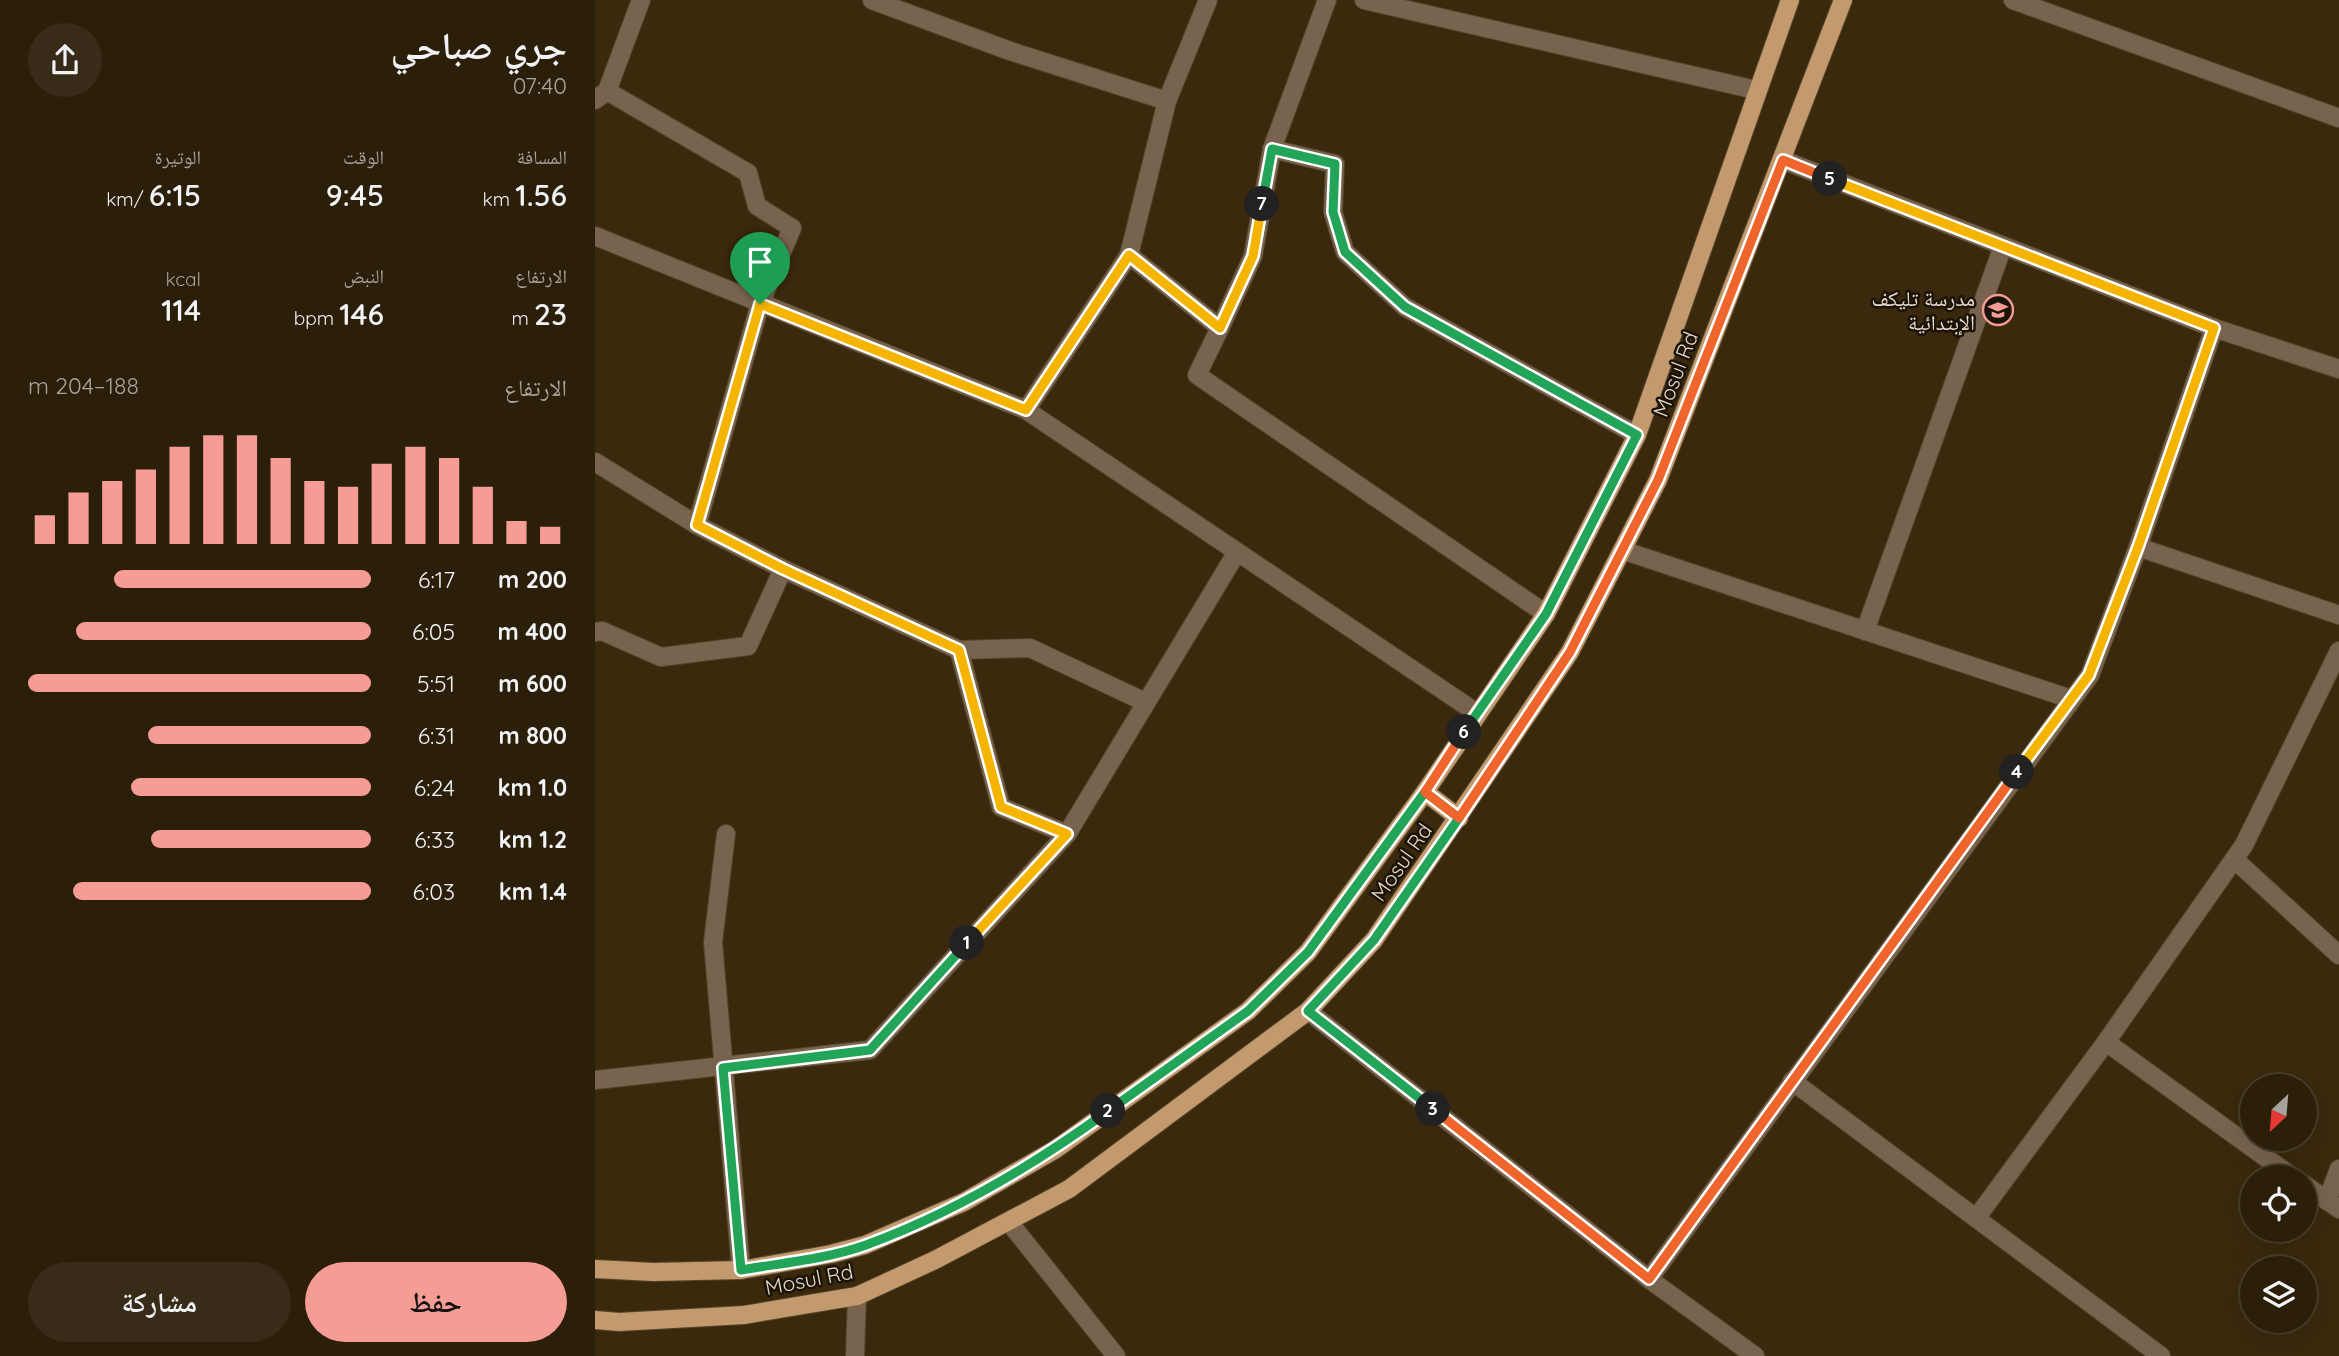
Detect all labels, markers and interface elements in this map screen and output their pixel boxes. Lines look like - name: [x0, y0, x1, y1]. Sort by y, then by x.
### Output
- text: جري صباحي: [390, 21, 567, 69]
- button: share: [28, 23, 102, 97]
- text: 07:40: [513, 71, 567, 100]
- text: الوتيرة: [155, 145, 201, 169]
- text: الوقت: [343, 145, 384, 169]
- text: المسافة: [517, 145, 567, 169]
- pin: 5: [1813, 162, 1847, 196]
- text: 5: [1824, 166, 1835, 190]
- text: 6:15: [149, 176, 201, 214]
- text: 9:45: [326, 176, 384, 214]
- text: 1.56: [515, 176, 567, 214]
- pin: 7: [1245, 186, 1279, 222]
- text: /km: [106, 187, 149, 211]
- text: km: [483, 187, 515, 211]
- text: 7: [1256, 191, 1267, 215]
- pin: [730, 232, 790, 304]
- icon: arrive: [741, 243, 779, 281]
- text: النبض: [343, 264, 384, 288]
- text: الارتفاع: [515, 264, 567, 288]
- text: kcal: [166, 267, 201, 291]
- place label: مدرسة تليكف الإبتدائية: [1872, 285, 1975, 336]
- text: 114: [161, 291, 201, 329]
- school or university icon: مدرسة تليكف الإبتدائية: [1981, 293, 2015, 327]
- text: 146: [339, 295, 384, 333]
- text: 23: [534, 295, 567, 333]
- text: bpm: [294, 306, 339, 330]
- text: m: [512, 306, 534, 330]
- street label: Mosul Rd: [1647, 328, 1703, 420]
- text: 188–204 m: [28, 371, 139, 400]
- text: الارتفاع: [504, 373, 567, 402]
- text: 6:17: [418, 565, 455, 594]
- text: 200 m: [498, 565, 567, 594]
- text: 6:05: [412, 617, 455, 646]
- text: 400 m: [498, 617, 567, 646]
- text: 5:51: [417, 669, 455, 698]
- text: 600 m: [498, 669, 567, 698]
- pin: 6: [1447, 714, 1481, 750]
- text: 6: [1458, 719, 1469, 743]
- text: 6:31: [418, 721, 455, 750]
- text: 800 m: [498, 721, 567, 750]
- pin: 4: [1999, 754, 2035, 790]
- text: 4: [2011, 759, 2022, 783]
- text: 6:24: [414, 773, 455, 802]
- text: 1.0 km: [497, 773, 567, 802]
- street label: Mosul Rd: [1365, 818, 1437, 906]
- text: 6:33: [414, 825, 455, 854]
- text: 1.2 km: [498, 825, 567, 854]
- text: 6:03: [413, 877, 455, 906]
- text: 1.4 km: [499, 877, 567, 906]
- pin: 1: [949, 926, 985, 960]
- text: 1: [963, 930, 970, 954]
- north arrow: [2240, 1074, 2317, 1152]
- map controls: [2240, 1074, 2317, 1333]
- pin: 3: [1415, 1092, 1451, 1126]
- pin: 2: [1091, 1094, 1125, 1128]
- text: 3: [1427, 1096, 1438, 1120]
- text: 2: [1102, 1098, 1113, 1122]
- button: locate: [2240, 1165, 2317, 1242]
- button: layers: [2240, 1256, 2317, 1333]
- street label: Mosul Rd: [763, 1258, 855, 1300]
- button: مشاركة: [28, 1262, 291, 1342]
- button: حفظ: [305, 1262, 567, 1342]

